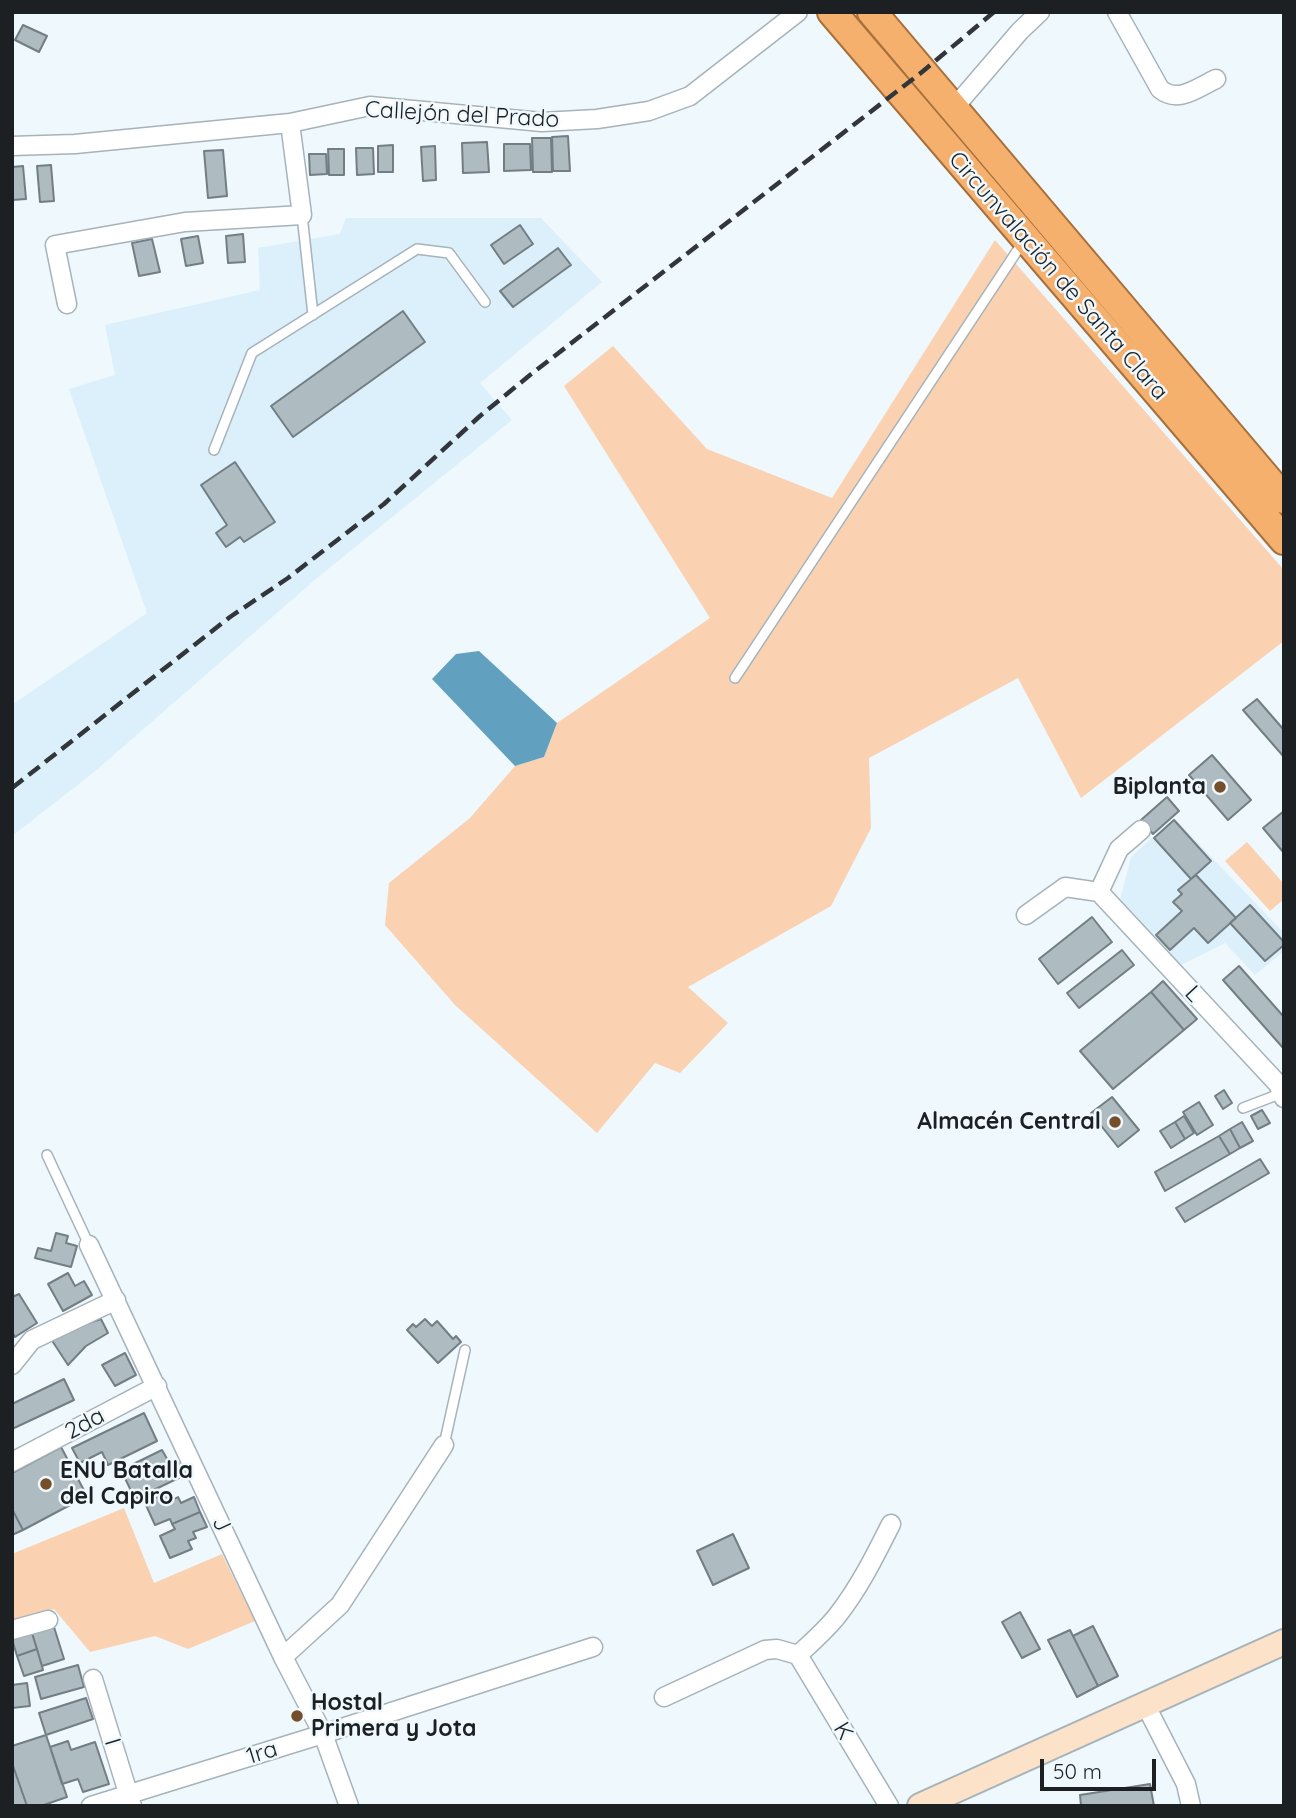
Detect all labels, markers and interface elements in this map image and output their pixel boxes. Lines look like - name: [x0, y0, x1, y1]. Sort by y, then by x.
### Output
- street label: Callejón del Prado: [364, 96, 560, 134]
- street label: Circunvalación de Santa Clara: [943, 146, 1173, 406]
- place label: Biplanta: [1113, 773, 1206, 801]
- marker: Biplanta: [1212, 779, 1228, 795]
- street label: L: [1179, 980, 1207, 1008]
- place label: Almacén Central: [917, 1108, 1101, 1136]
- marker: Almacén Central: [1107, 1114, 1123, 1130]
- street label: 2da: [61, 1402, 109, 1446]
- place label: ENU Batalla del Capiro: [60, 1457, 193, 1511]
- marker: ENU Batalla del Capiro: [38, 1476, 54, 1492]
- street label: J: [206, 1512, 236, 1536]
- place label: Hostal Primera y Jota: [311, 1689, 476, 1743]
- marker: Hostal Primera y Jota: [289, 1708, 305, 1724]
- street label: K: [827, 1717, 859, 1745]
- street label: I: [98, 1735, 126, 1749]
- street label: 1ra: [243, 1735, 281, 1771]
- scale bar: [1044, 1744, 1160, 1788]
- text: 50 m: [1053, 1758, 1102, 1784]

